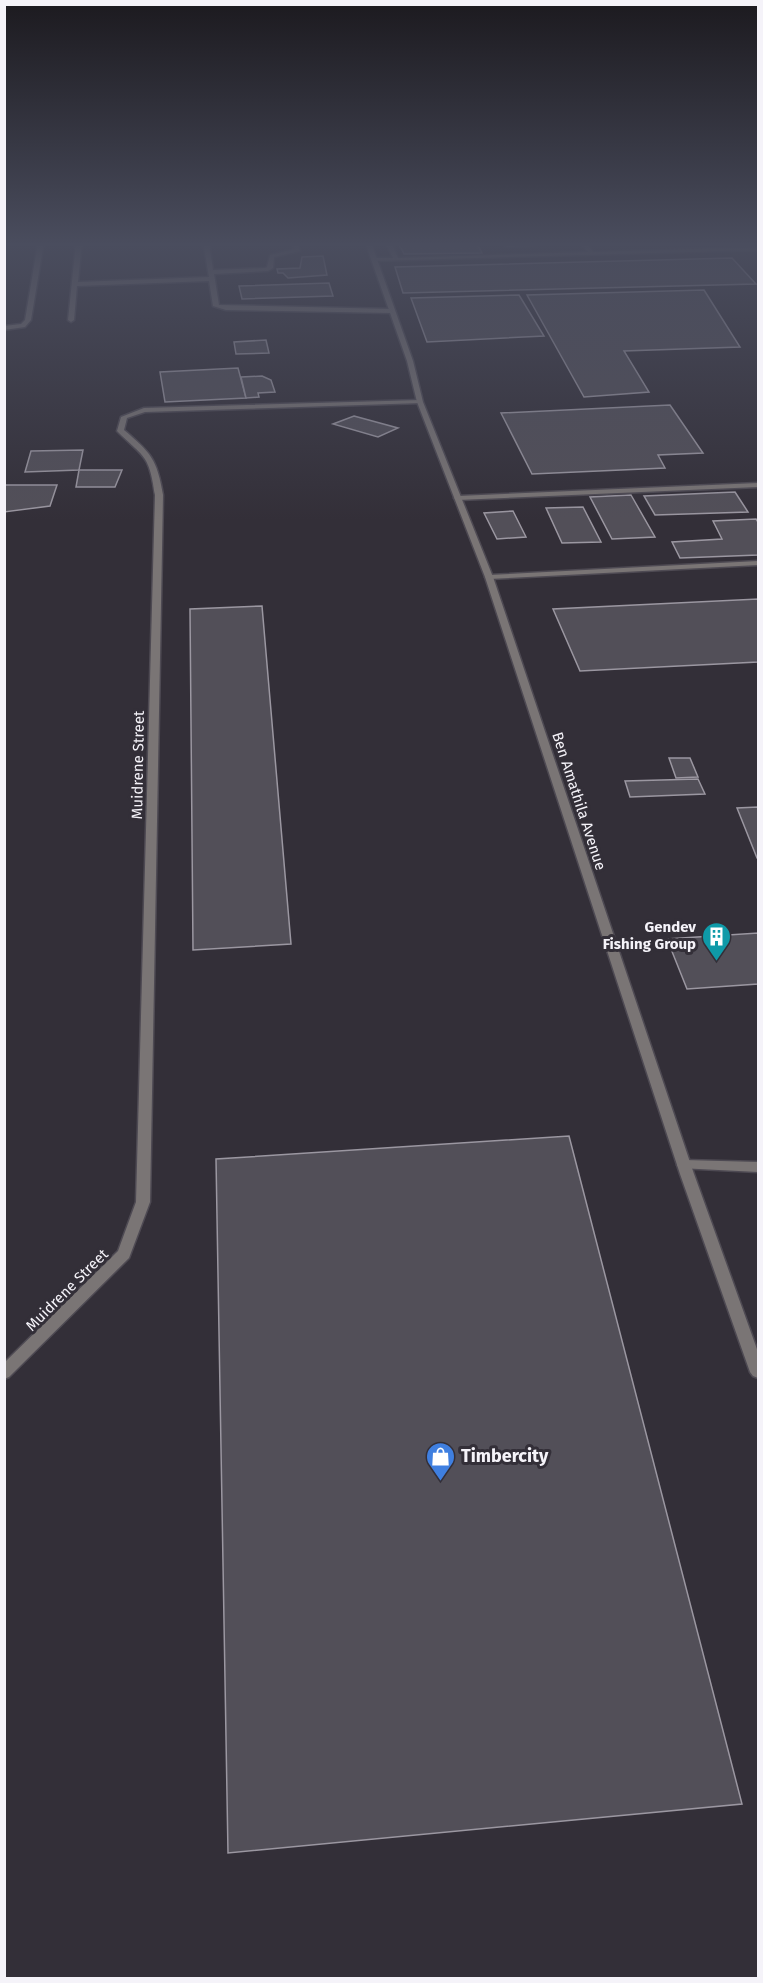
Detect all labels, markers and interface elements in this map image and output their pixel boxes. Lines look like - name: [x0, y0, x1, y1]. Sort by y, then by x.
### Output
- street label: Muidrene Street: [128, 710, 148, 820]
- street label: Ben Amathila Avenue: [548, 730, 610, 872]
- place label: Gendev Fishing Group: [603, 918, 696, 953]
- building icon: Gendev Fishing Group: [701, 920, 733, 962]
- street label: Muidrene Street: [22, 1245, 112, 1335]
- shop icon: Timbercity: [424, 1440, 456, 1482]
- place label: Timbercity: [461, 1445, 549, 1467]

